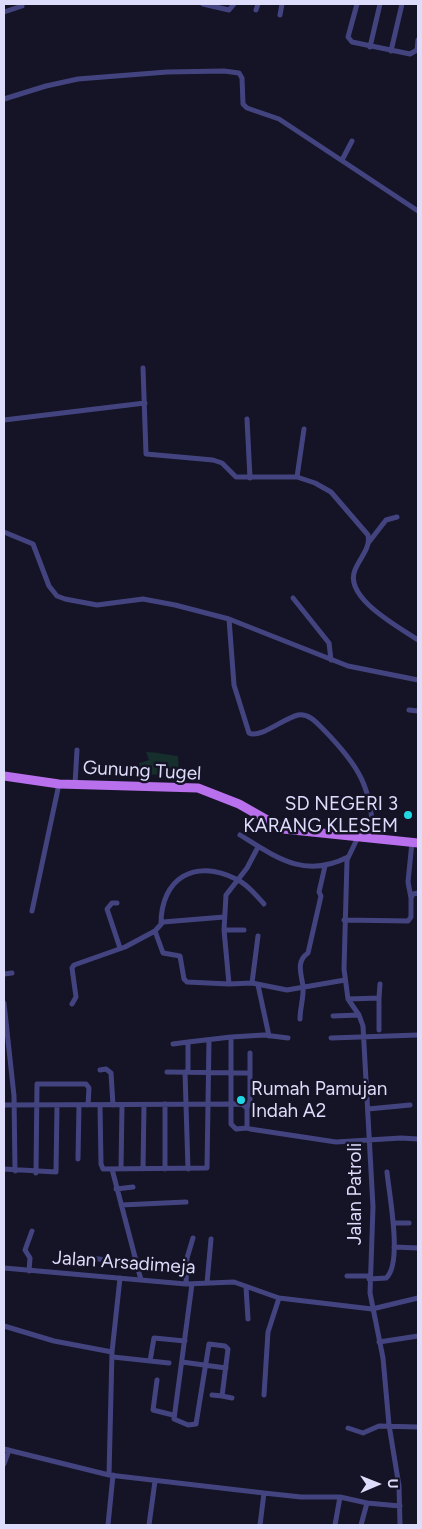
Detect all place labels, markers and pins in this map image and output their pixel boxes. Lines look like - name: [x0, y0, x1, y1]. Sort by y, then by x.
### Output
- place label: SD NEGERI 3 KARANG KLESEM: [243, 793, 398, 837]
- marker: SD NEGERI 3 KARANG KLESEM: [402, 809, 414, 821]
- place label: Rumah Pamujan Indah A2: [251, 1078, 387, 1122]
- marker: Rumah Pamujan Indah A2: [235, 1094, 247, 1106]

